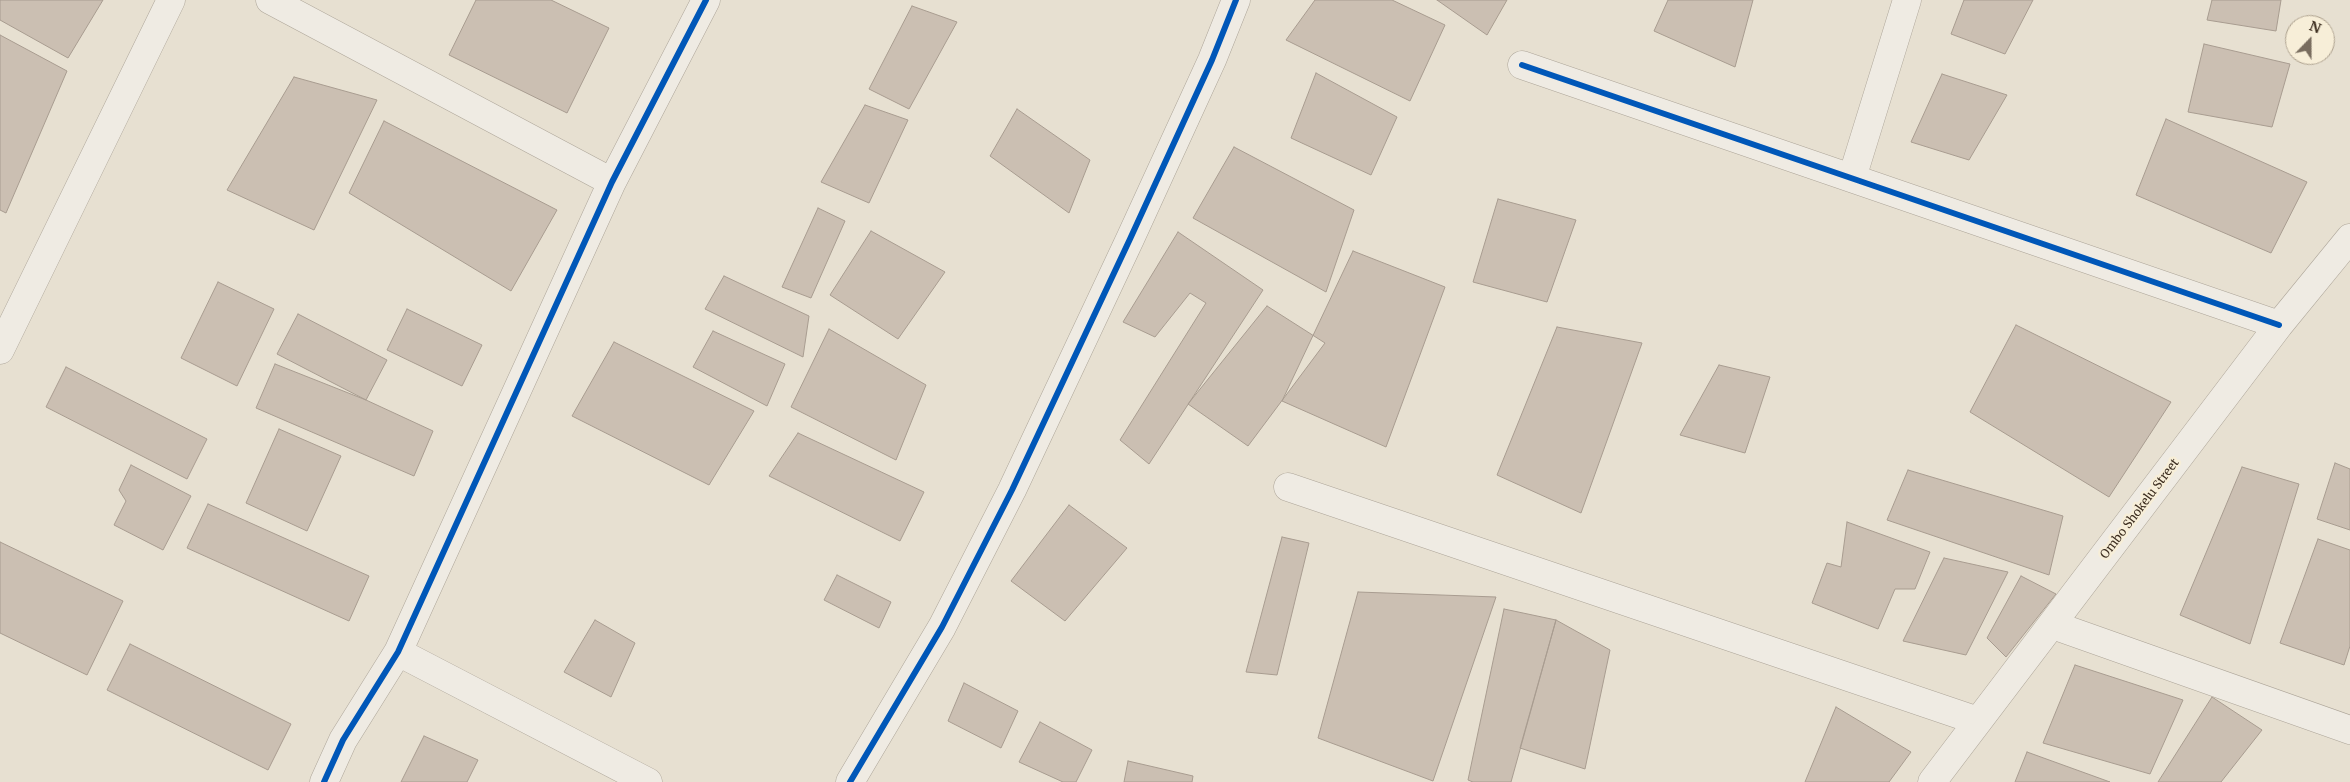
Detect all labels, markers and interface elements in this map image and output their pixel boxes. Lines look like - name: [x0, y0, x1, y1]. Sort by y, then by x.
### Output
- north arrow: [2285, 15, 2335, 65]
- text: N: [2307, 17, 2324, 37]
- street label: Ombo Shokelu Street: [2098, 456, 2182, 562]

